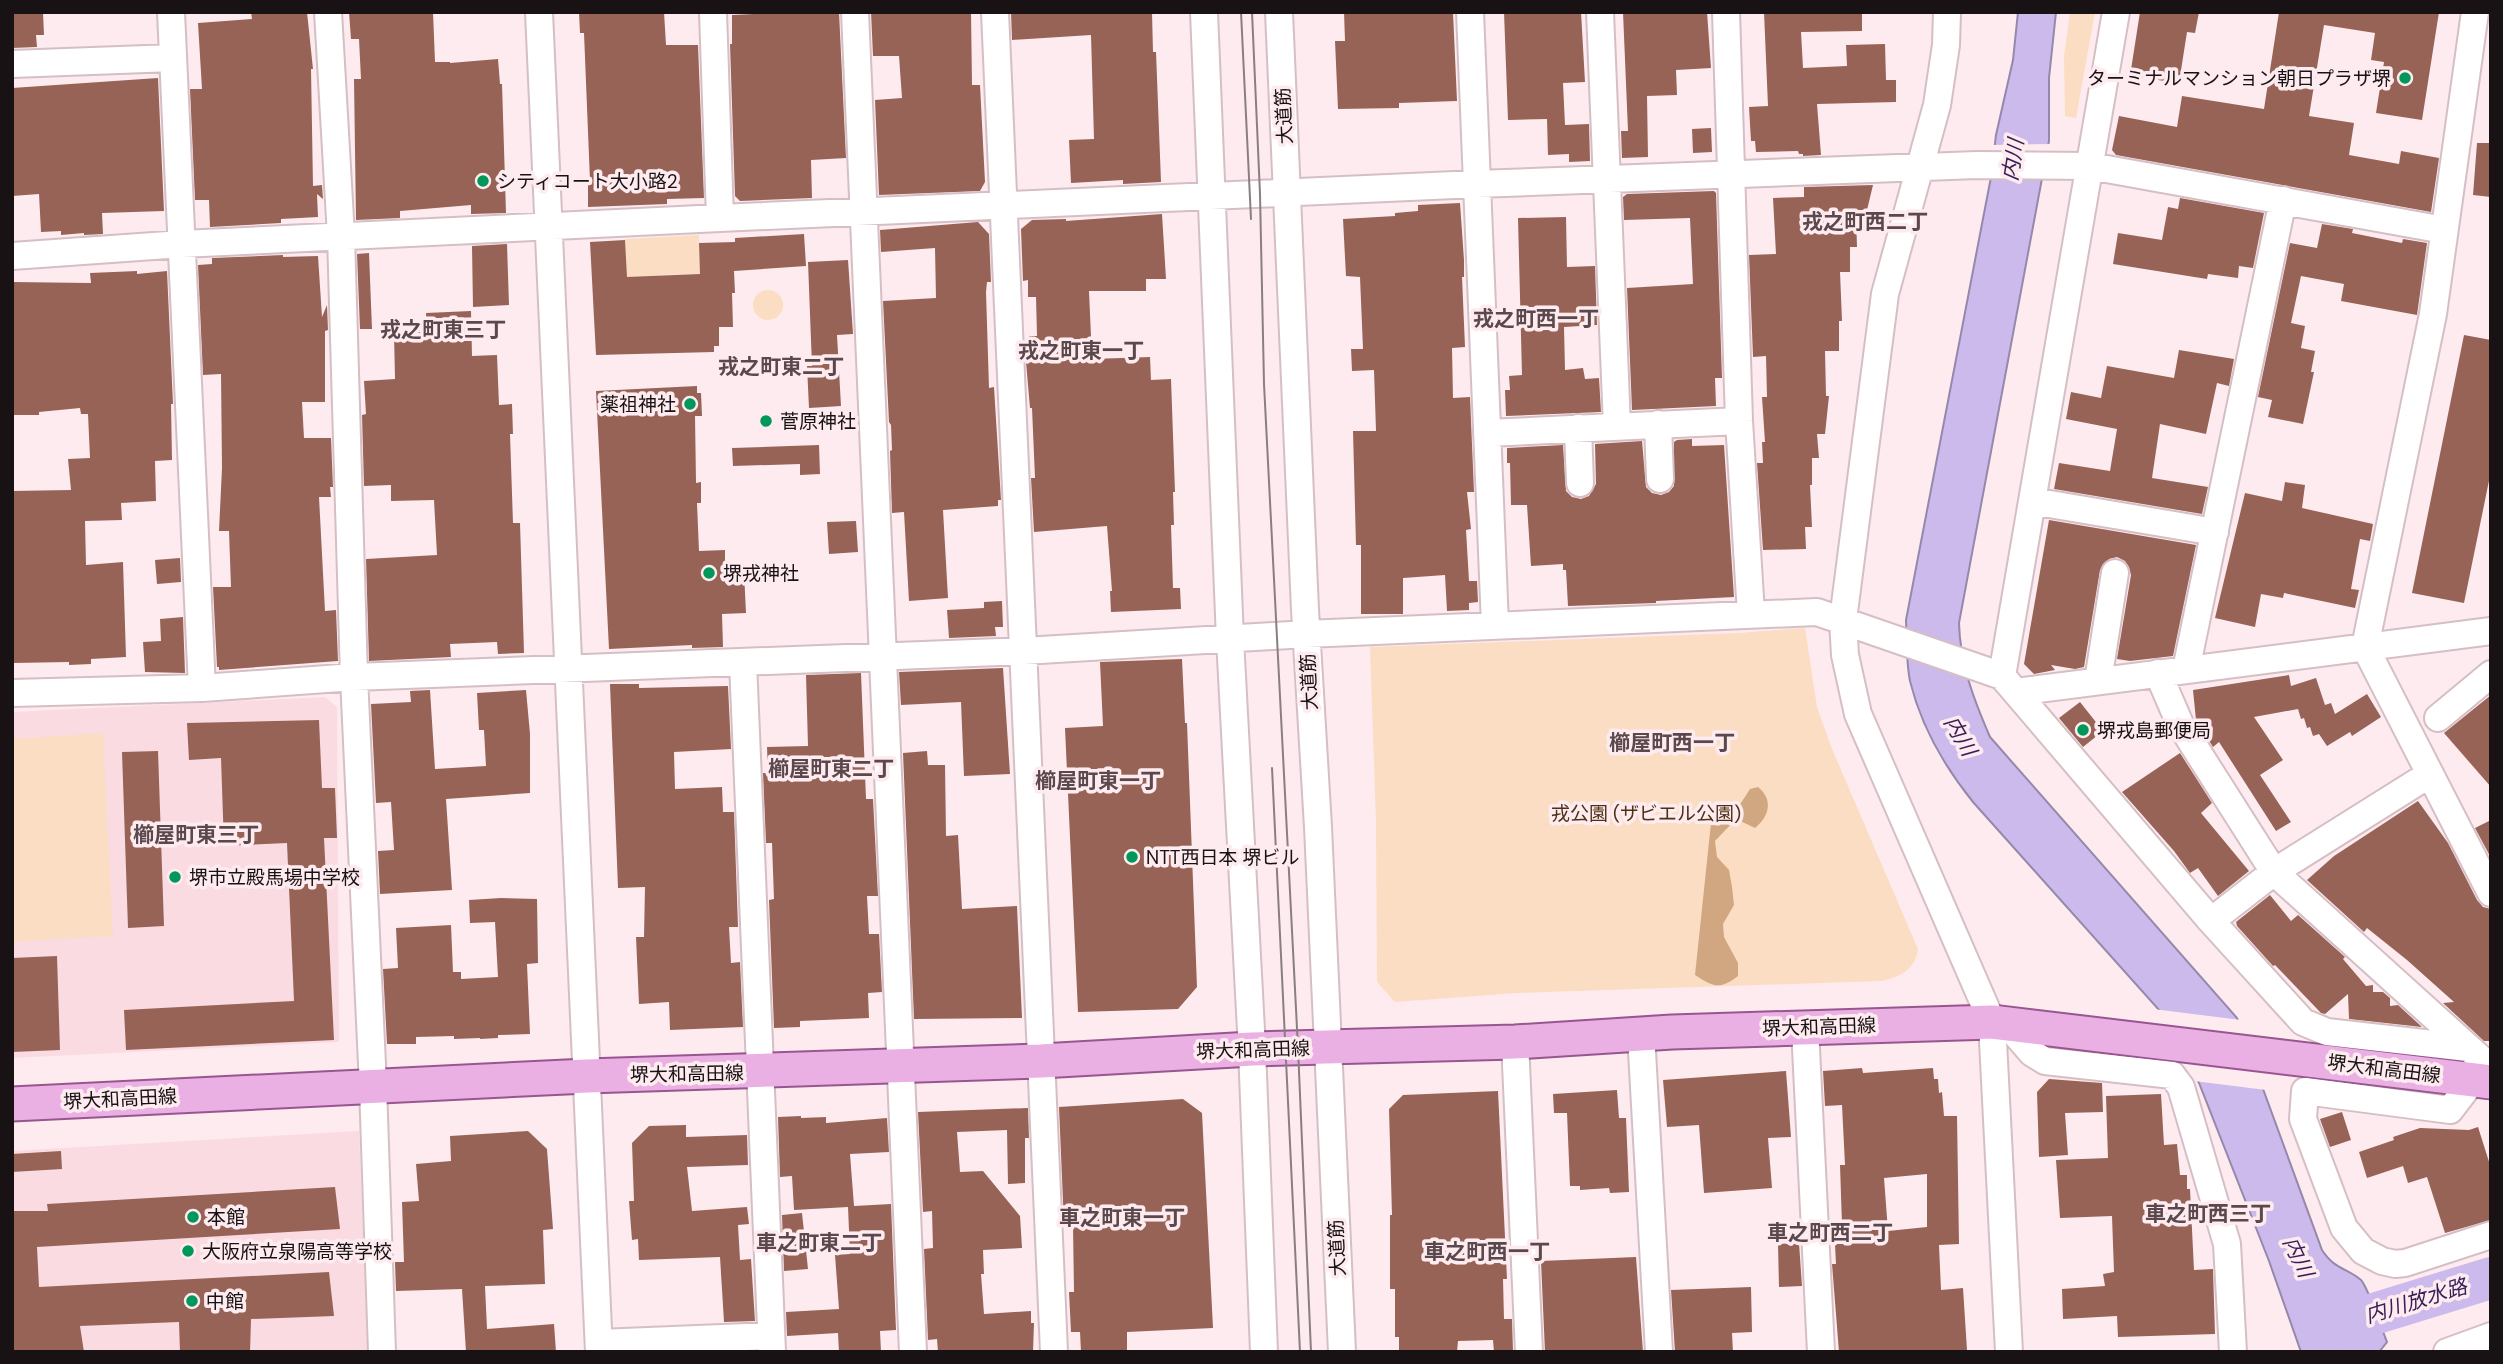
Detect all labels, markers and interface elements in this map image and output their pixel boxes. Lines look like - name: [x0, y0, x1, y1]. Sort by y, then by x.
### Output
- place label: ターミナルマンション朝日プラザ堺: [2087, 66, 2391, 91]
- marker: ターミナルマンション朝日プラザ堺: [2397, 70, 2413, 86]
- street label: 大道筋: [1270, 87, 1298, 145]
- water label: 内川: [1996, 135, 2030, 183]
- place label: シティコート大小路2: [497, 169, 678, 194]
- marker: シティコート大小路2: [475, 173, 491, 189]
- district label: 戎之町西二丁: [1802, 208, 1928, 236]
- district label: 戎之町西一丁: [1473, 305, 1599, 333]
- district label: 戎之町東三丁: [380, 316, 506, 344]
- district label: 戎之町東一丁: [1018, 337, 1144, 365]
- district label: 戎之町東二丁: [718, 353, 844, 381]
- place label: 薬祖神社: [600, 392, 676, 417]
- marker: 薬祖神社: [682, 396, 698, 412]
- place label: 菅原神社: [780, 409, 856, 434]
- marker: 菅原神社: [758, 413, 774, 429]
- place label: 堺戎神社: [723, 561, 799, 586]
- marker: 堺戎神社: [701, 565, 717, 581]
- street label: 大道筋: [1295, 653, 1323, 711]
- water label: 内川: [1937, 711, 1984, 763]
- place label: 堺戎島郵便局: [2097, 718, 2211, 743]
- marker: 堺戎島郵便局: [2075, 722, 2091, 738]
- district label: 櫛屋町西一丁: [1609, 729, 1735, 757]
- district label: 櫛屋町東二丁: [768, 755, 894, 783]
- district label: 櫛屋町東一丁: [1035, 767, 1161, 795]
- park label: 戎公園 (ザビエル公園): [1551, 801, 1741, 826]
- district label: 櫛屋町東三丁: [133, 821, 259, 849]
- place label: NTT西日本 堺ビル: [1146, 845, 1300, 870]
- marker: NTT西日本 堺ビル: [1124, 849, 1140, 865]
- place label: 堺市立殿馬場中学校: [189, 865, 360, 890]
- marker: 堺市立殿馬場中学校: [167, 869, 183, 885]
- street label: 堺大和高田線: [1762, 1013, 1876, 1041]
- street label: 堺大和高田線: [1196, 1036, 1310, 1064]
- street label: 堺大和高田線: [2326, 1050, 2442, 1088]
- street label: 堺大和高田線: [630, 1061, 744, 1087]
- street label: 堺大和高田線: [62, 1084, 178, 1114]
- district label: 車之町西三丁: [2145, 1200, 2271, 1228]
- district label: 車之町東一丁: [1059, 1204, 1185, 1232]
- place label: 本館: [207, 1205, 245, 1230]
- marker: 本館: [185, 1209, 201, 1225]
- street label: 大道筋: [1323, 1219, 1351, 1277]
- district label: 車之町西二丁: [1767, 1219, 1893, 1247]
- district label: 車之町東二丁: [756, 1229, 882, 1257]
- water label: 内川: [2276, 1232, 2320, 1284]
- district label: 車之町西一丁: [1424, 1238, 1550, 1266]
- place label: 大阪府立泉陽高等学校: [202, 1239, 392, 1264]
- marker: 大阪府立泉陽高等学校: [180, 1243, 196, 1259]
- water label: 内川放水路: [2362, 1272, 2472, 1330]
- place label: 中館: [206, 1289, 244, 1314]
- marker: 中館: [184, 1293, 200, 1309]

